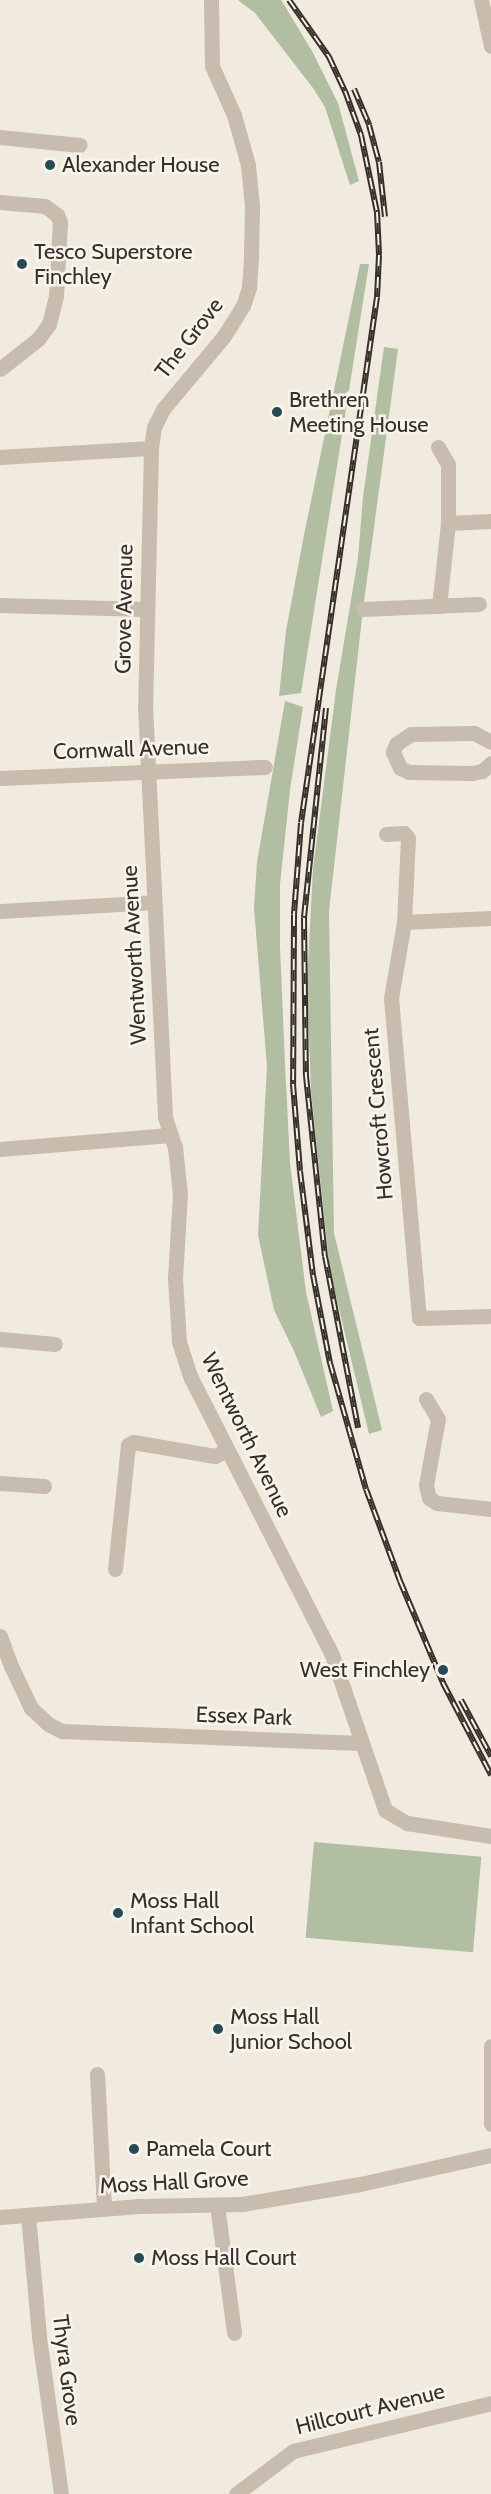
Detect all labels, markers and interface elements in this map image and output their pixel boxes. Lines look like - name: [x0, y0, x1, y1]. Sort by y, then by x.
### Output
- place label: Alexander House: [62, 152, 219, 178]
- marker: Alexander House: [43, 158, 57, 172]
- place label: Tesco Superstore Finchley: [34, 238, 192, 290]
- marker: Tesco Superstore Finchley: [15, 257, 29, 271]
- street label: The Grove: [149, 293, 229, 383]
- place label: Brethren Meeting House: [289, 386, 429, 438]
- marker: Brethren Meeting House: [270, 405, 284, 419]
- street label: Grove Avenue: [110, 544, 138, 674]
- street label: Cornwall Avenue: [53, 733, 209, 765]
- street label: Wentworth Avenue: [116, 865, 152, 1045]
- street label: Howcroft Crescent: [357, 1027, 399, 1201]
- street label: Wentworth Avenue: [196, 1348, 298, 1522]
- place label: West Finchley: [300, 1657, 430, 1683]
- marker: West Finchley: [434, 1661, 452, 1679]
- street label: Essex Park: [195, 1701, 293, 1731]
- place label: Moss Hall Infant School: [130, 1887, 254, 1939]
- marker: Moss Hall Infant School: [111, 1906, 125, 1920]
- place label: Moss Hall Junior School: [230, 2003, 352, 2054]
- marker: Moss Hall Junior School: [211, 2022, 225, 2036]
- place label: Pamela Court: [146, 2136, 271, 2162]
- marker: Pamela Court: [127, 2142, 141, 2156]
- street label: Moss Hall Grove: [99, 2165, 249, 2199]
- place label: Moss Hall Court: [151, 2245, 296, 2271]
- marker: Moss Hall Court: [132, 2251, 146, 2265]
- street label: Thyra Grove: [47, 2313, 87, 2427]
- street label: Hillcourt Avenue: [293, 2378, 447, 2440]

